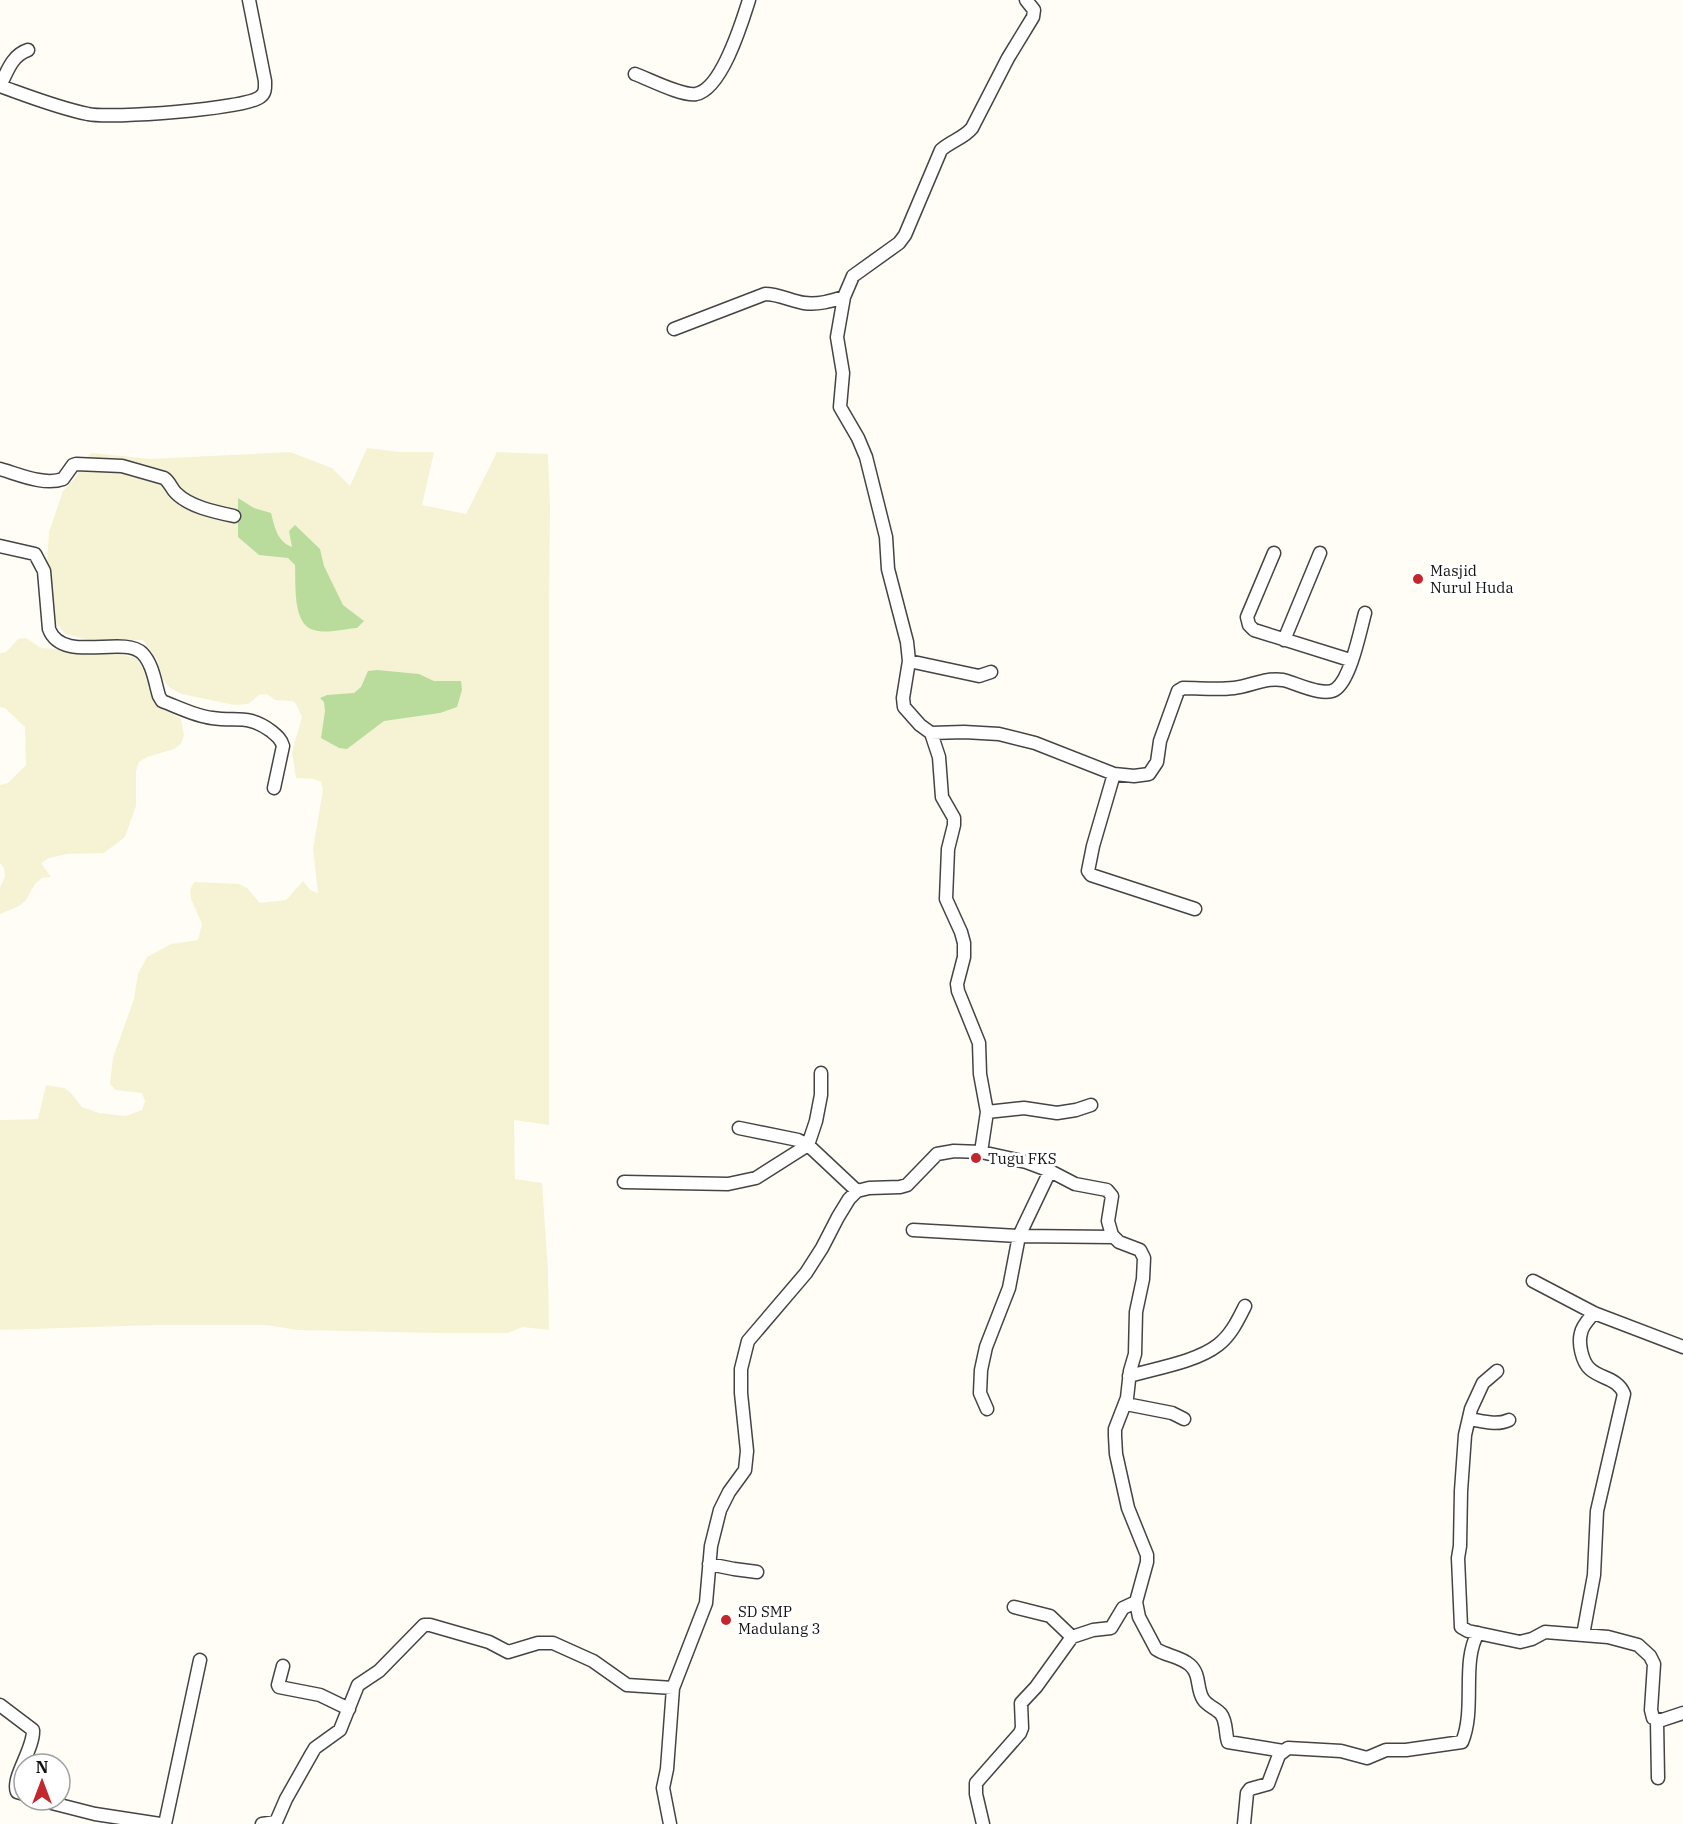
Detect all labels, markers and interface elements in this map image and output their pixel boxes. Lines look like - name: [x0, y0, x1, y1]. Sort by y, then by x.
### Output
- place label: Masjid Nurul Huda: [1430, 561, 1514, 597]
- marker: Masjid Nurul Huda: [1411, 572, 1425, 586]
- place label: Tugu FKS: [988, 1149, 1057, 1168]
- marker: Tugu FKS: [969, 1151, 983, 1165]
- place label: SD SMP Madulang 3: [738, 1602, 821, 1638]
- marker: SD SMP Madulang 3: [719, 1613, 733, 1627]
- north arrow: [12, 1752, 72, 1812]
- text: N: [36, 1757, 48, 1777]

